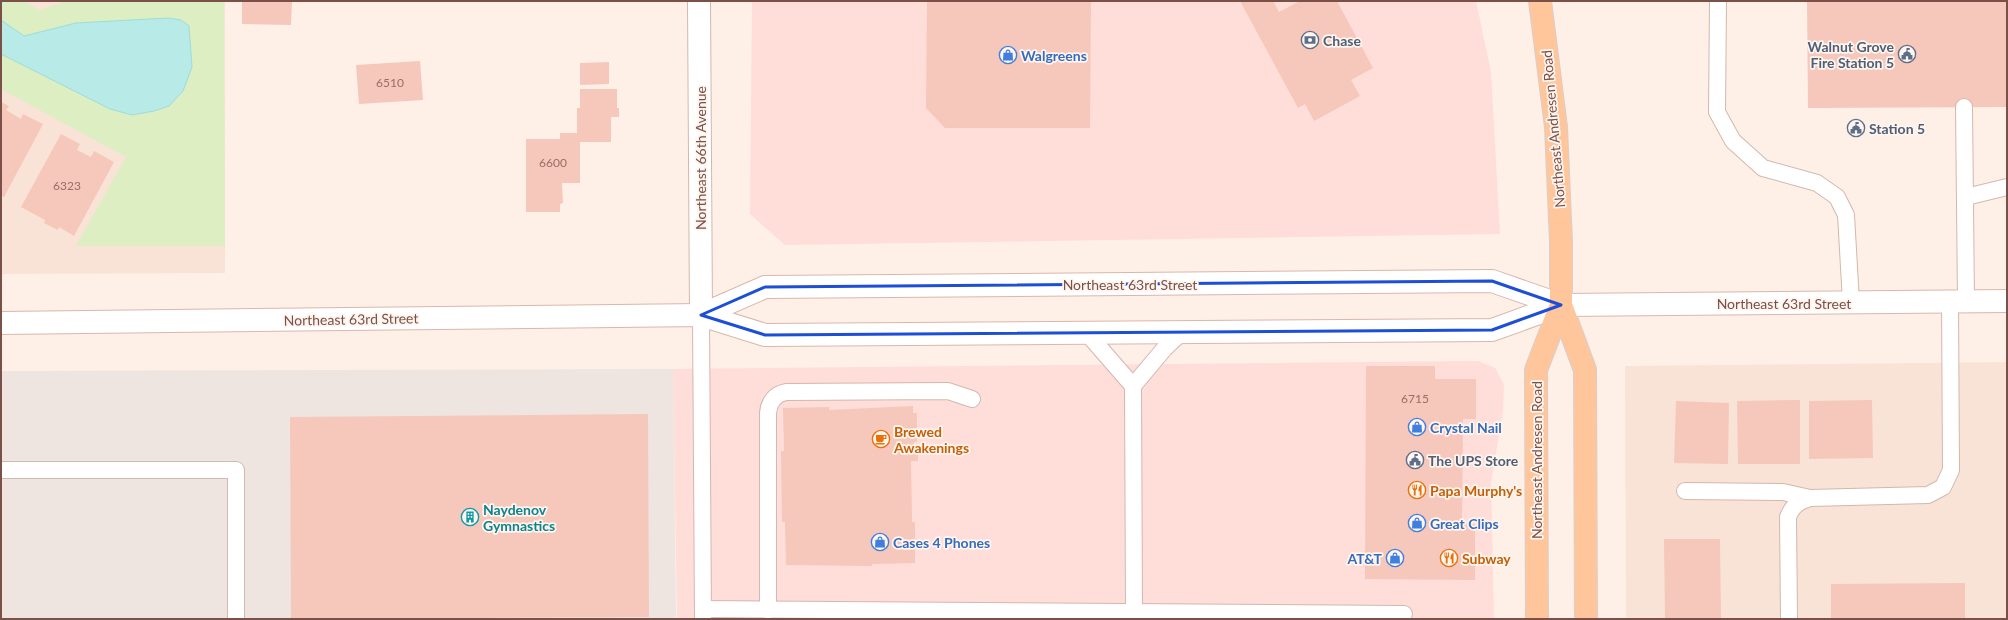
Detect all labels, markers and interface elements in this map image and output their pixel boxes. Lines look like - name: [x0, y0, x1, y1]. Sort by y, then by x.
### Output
- bank icon: Chase: [1300, 30, 1320, 50]
- place label: Chase: [1323, 32, 1361, 49]
- place label: Walnut Grove Fire Station 5: [1808, 38, 1895, 71]
- public building icon: Walnut Grove Fire Station 5: [1897, 44, 1917, 64]
- shop icon: Walgreens: [998, 45, 1018, 65]
- place label: Walgreens: [1021, 47, 1087, 64]
- street label: Northeast Andresen Road: [1538, 50, 1568, 208]
- house number: 6510: [376, 75, 404, 90]
- street label: Northeast 66th Avenue: [692, 86, 709, 230]
- public building icon: Station 5: [1846, 118, 1866, 138]
- place label: Station 5: [1869, 120, 1925, 137]
- house number: 6600: [539, 155, 567, 170]
- house number: 6323: [53, 178, 81, 193]
- street label: Northeast 63rd Street: [1063, 276, 1197, 293]
- street label: Northeast 63rd Street: [1717, 295, 1851, 312]
- street label: Northeast 63rd Street: [284, 309, 418, 329]
- street label: Northeast Andresen Road: [1528, 381, 1545, 539]
- house number: 6715: [1401, 391, 1429, 406]
- shop icon: Crystal Nail: [1407, 417, 1427, 437]
- place label: Crystal Nail: [1430, 419, 1502, 436]
- place label: Brewed Awakenings: [893, 423, 969, 456]
- cafe icon: Brewed Awakenings: [871, 429, 891, 449]
- public building icon: The UPS Store: [1405, 450, 1425, 470]
- place label: The UPS Store: [1428, 452, 1519, 469]
- restaurant icon: Papa Murphy's: [1407, 480, 1427, 500]
- place label: Papa Murphy's: [1430, 482, 1522, 499]
- place label: Naydenov Gymnastics: [483, 501, 555, 534]
- building icon: Naydenov Gymnastics: [460, 507, 480, 527]
- shop icon: Great Clips: [1407, 513, 1427, 533]
- place label: Great Clips: [1430, 515, 1499, 532]
- shop icon: Cases 4 Phones: [870, 532, 890, 552]
- place label: Cases 4 Phones: [893, 534, 990, 551]
- shop icon: AT&T: [1385, 548, 1405, 568]
- restaurant icon: Subway: [1439, 548, 1459, 568]
- place label: AT&T: [1346, 550, 1383, 567]
- place label: Subway: [1462, 550, 1511, 567]

